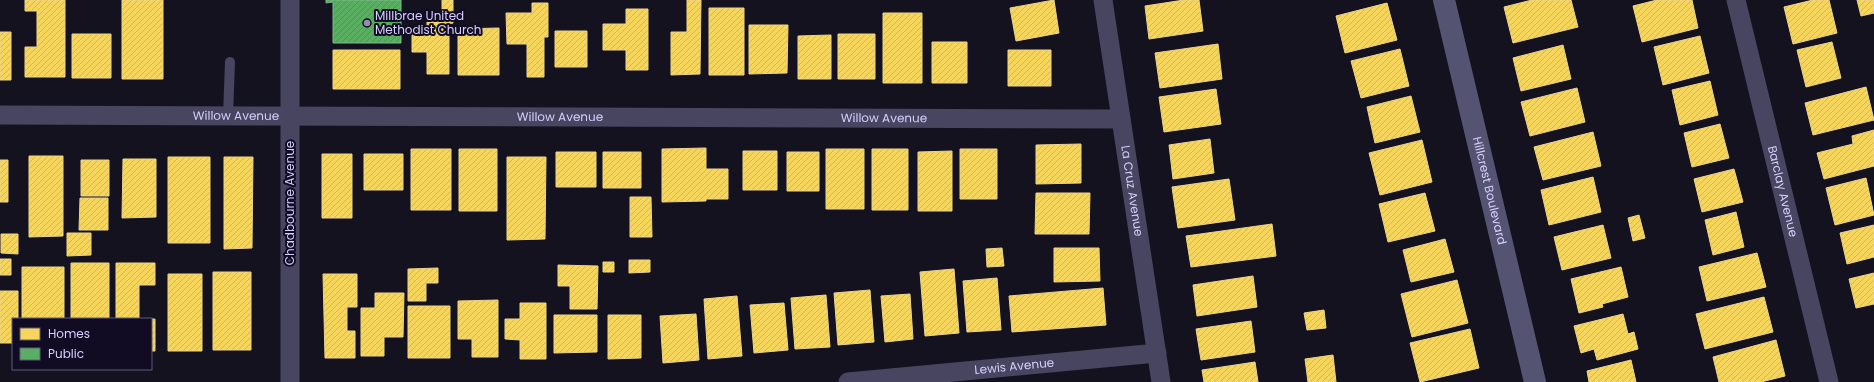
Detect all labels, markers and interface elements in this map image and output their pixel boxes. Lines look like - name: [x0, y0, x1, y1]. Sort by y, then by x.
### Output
- place label: Millbrae United Methodist Church: [375, 7, 481, 38]
- marker: Millbrae United Methodist Church: [362, 18, 372, 28]
- street label: Willow Avenue: [193, 107, 279, 124]
- street label: Willow Avenue: [517, 108, 603, 125]
- street label: Willow Avenue: [841, 109, 927, 126]
- street label: Hillcrest Boulevard: [1469, 135, 1511, 246]
- street label: Chadbourne Avenue: [281, 141, 298, 265]
- street label: La Cruz Avenue: [1117, 144, 1148, 237]
- street label: Barclay Avenue: [1764, 144, 1802, 239]
- legend: [12, 318, 152, 370]
- text: Homes: [48, 325, 90, 342]
- text: Public: [48, 345, 84, 362]
- street label: Lewis Avenue: [974, 354, 1055, 378]

